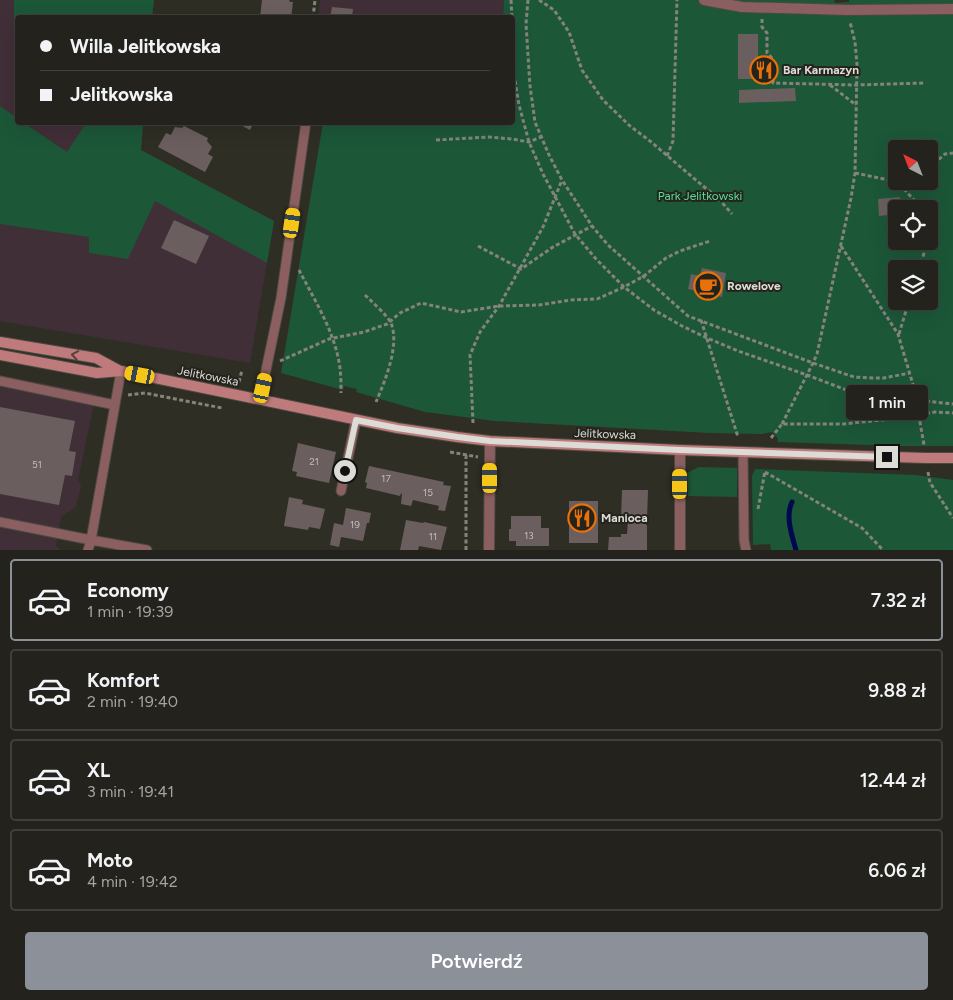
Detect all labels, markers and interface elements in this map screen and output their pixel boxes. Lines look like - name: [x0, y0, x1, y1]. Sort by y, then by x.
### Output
- text: Willa Jelitkowska: [70, 35, 221, 58]
- restaurant icon: Bar Karmazyn: [749, 55, 779, 85]
- place label: Bar Karmazyn: [783, 63, 859, 77]
- text: Jelitkowska: [70, 83, 173, 106]
- north arrow: [888, 140, 938, 190]
- map controls: [888, 140, 938, 310]
- park label: Park Jelitkowski: [658, 189, 742, 203]
- button: locate: [888, 200, 938, 250]
- car: [282, 207, 301, 239]
- button: layers: [888, 260, 938, 310]
- cafe icon: Rowelove: [693, 271, 723, 301]
- place label: Rowelove: [727, 279, 781, 293]
- one-way arrow: [71, 350, 80, 360]
- street label: Jelitkowska: [176, 363, 240, 389]
- car: [123, 365, 156, 385]
- car: [252, 372, 273, 404]
- callout: 1 min: [846, 384, 928, 420]
- text: 1 min: [868, 393, 906, 412]
- street label: Jelitkowska: [574, 426, 636, 442]
- route end: [876, 446, 898, 468]
- house number: 21: [309, 455, 319, 468]
- house number: 51: [32, 458, 42, 471]
- route start: [334, 460, 356, 482]
- car: [482, 463, 497, 493]
- car: [672, 469, 687, 499]
- house number: 17: [381, 472, 391, 485]
- house number: 15: [423, 486, 433, 499]
- restaurant icon: Manioca: [567, 503, 597, 533]
- place label: Manioca: [601, 511, 648, 525]
- house number: 19: [350, 518, 360, 531]
- house number: 13: [524, 529, 534, 542]
- house number: 11: [429, 530, 437, 543]
- icon: car: [27, 578, 72, 623]
- text: Economy: [87, 579, 169, 602]
- text: 7.32 zł: [871, 589, 926, 612]
- text: 1 min · 19:39: [87, 602, 173, 621]
- icon: car: [27, 668, 72, 713]
- text: Komfort: [87, 669, 160, 692]
- text: 9.88 zł: [868, 679, 926, 702]
- text: 2 min · 19:40: [87, 692, 178, 711]
- icon: car: [27, 758, 72, 803]
- text: XL: [87, 759, 110, 782]
- text: 12.44 zł: [860, 769, 926, 792]
- text: 3 min · 19:41: [87, 782, 174, 801]
- icon: car: [27, 848, 72, 893]
- text: Moto: [87, 849, 133, 872]
- text: 6.06 zł: [868, 859, 926, 882]
- text: 4 min · 19:42: [87, 872, 178, 891]
- button: Potwierdź: [25, 932, 928, 990]

